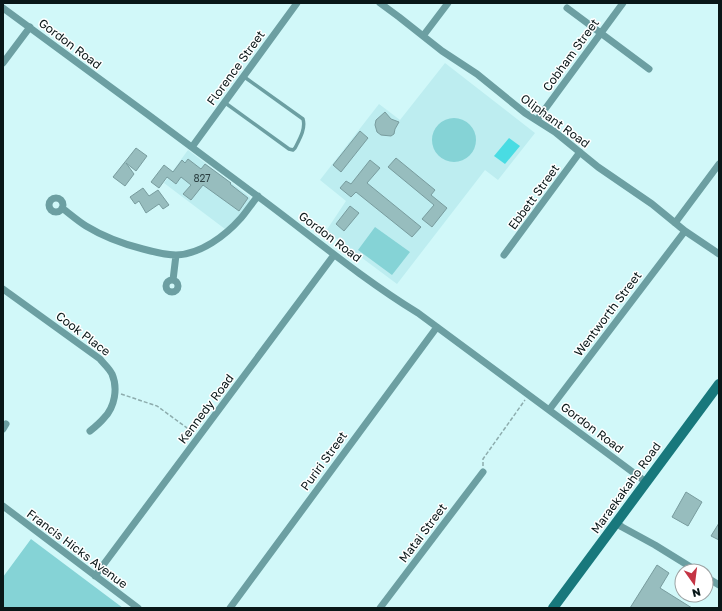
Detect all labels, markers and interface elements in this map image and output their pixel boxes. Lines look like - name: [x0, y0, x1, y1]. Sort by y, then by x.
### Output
- street label: Gordon Road: [36, 15, 105, 72]
- street label: Cobham Street: [539, 15, 602, 94]
- street label: Florence Street: [203, 27, 268, 108]
- street label: Oliphant Road: [518, 90, 593, 151]
- street label: Ebbett Street: [505, 161, 562, 232]
- house number: 827: [193, 172, 211, 184]
- street label: Gordon Road: [296, 208, 365, 265]
- street label: Wentworth Street: [571, 268, 645, 359]
- street label: Cook Place: [53, 308, 114, 359]
- street label: Kennedy Road: [175, 371, 237, 446]
- street label: Gordon Road: [558, 399, 627, 456]
- street label: Puriri Street: [297, 428, 350, 493]
- street label: Maraekakaho Road: [587, 439, 664, 536]
- street label: Matai Street: [395, 500, 450, 565]
- street label: Francis Hicks Avenue: [24, 506, 131, 591]
- north arrow: [674, 563, 714, 603]
- text: N: [691, 586, 702, 601]

